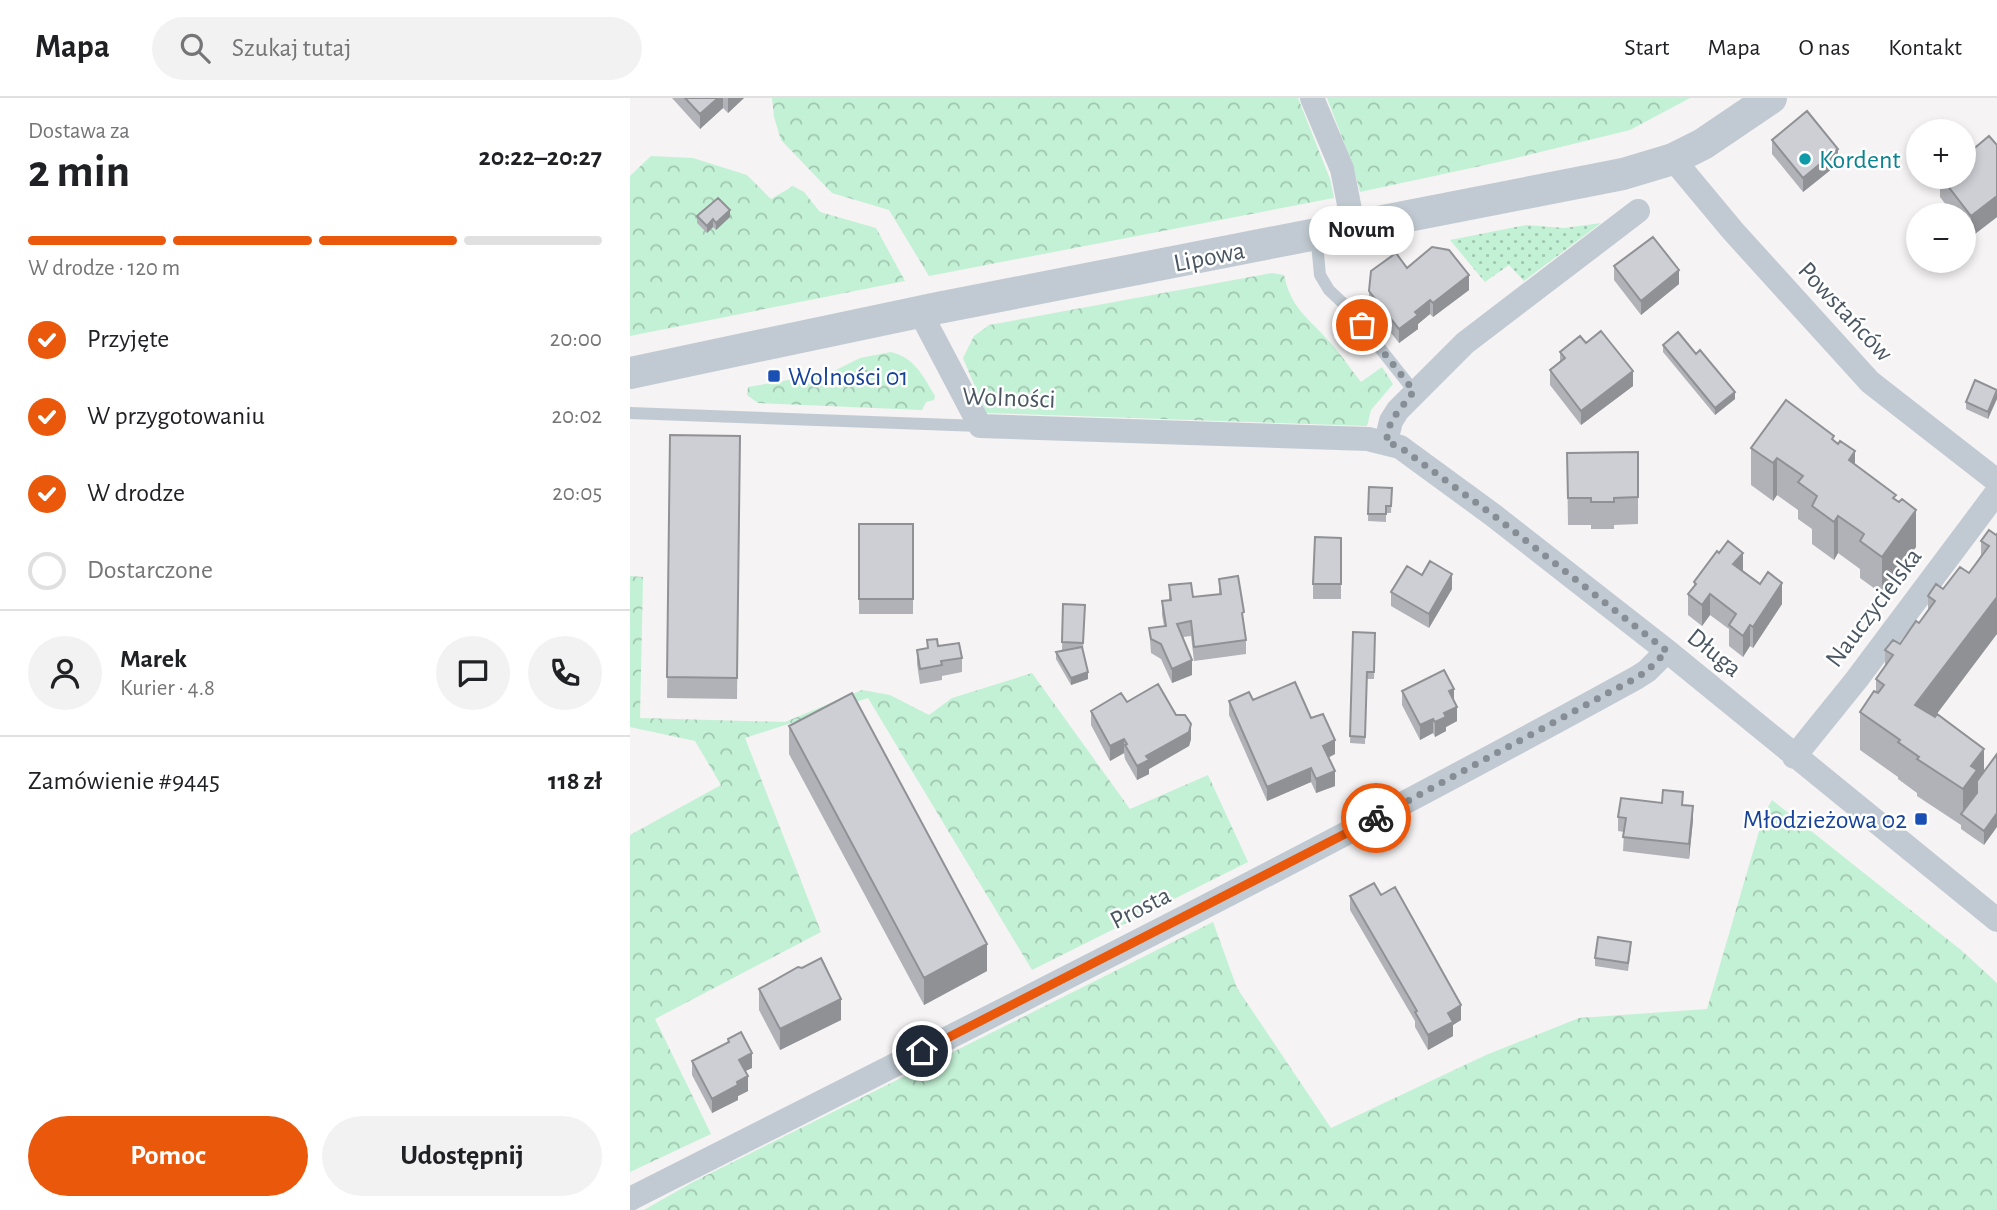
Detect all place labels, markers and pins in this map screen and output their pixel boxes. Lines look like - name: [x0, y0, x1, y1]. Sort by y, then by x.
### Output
- place label: Kordent: [1819, 147, 1901, 173]
- marker: Kordent: [1797, 151, 1813, 167]
- callout: Novum: [1310, 206, 1414, 255]
- pin: [1332, 295, 1392, 355]
- place label: Wolności 01: [788, 364, 908, 390]
- marker: Wolności 01: [766, 368, 782, 384]
- place label: Młodzieżowa 02: [1743, 807, 1907, 833]
- marker: Młodzieżowa 02: [1913, 811, 1929, 827]
- pin: [892, 1021, 952, 1081]

